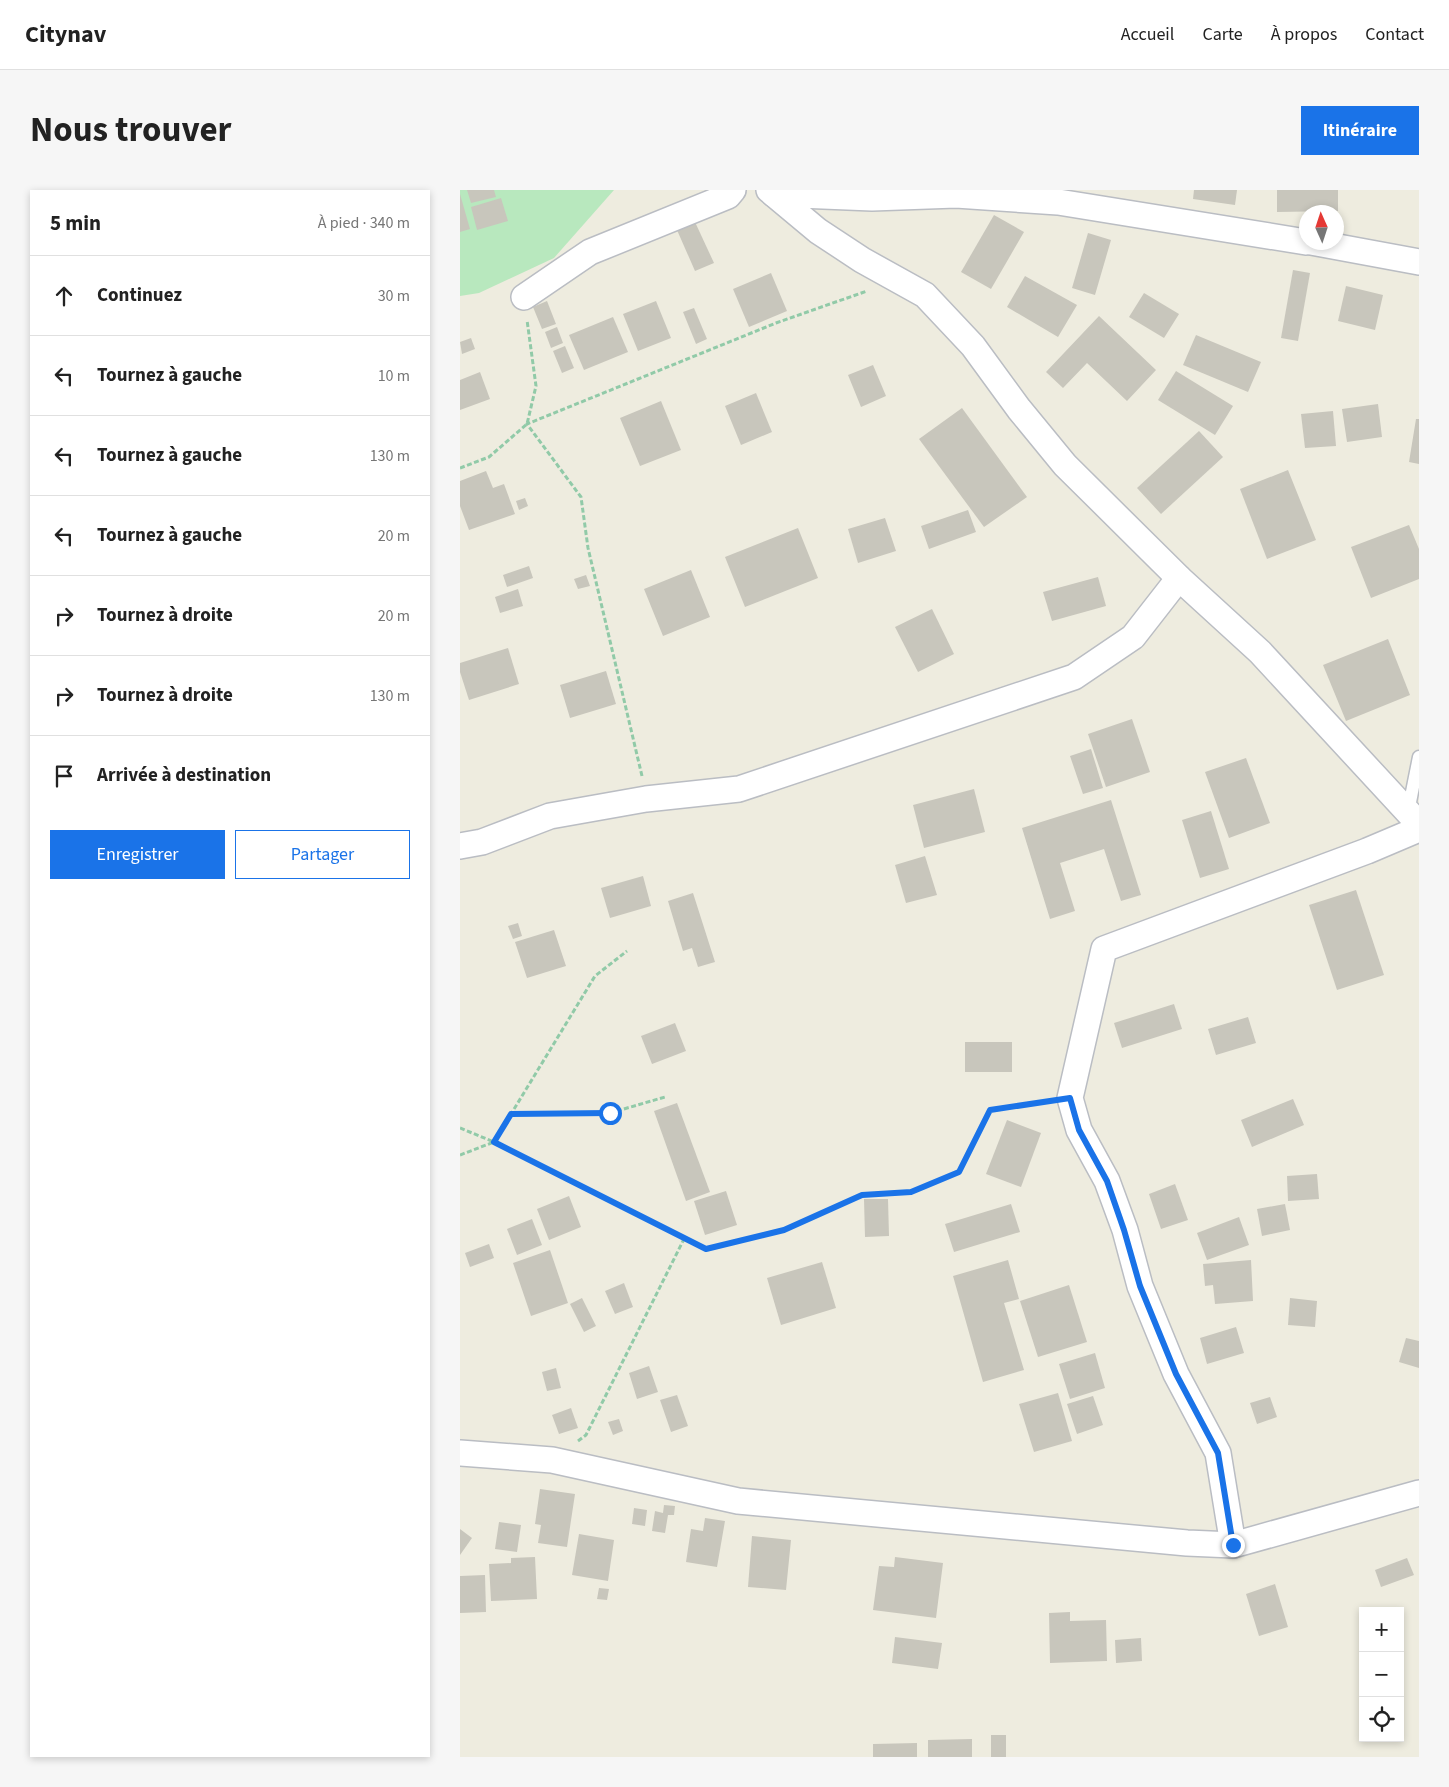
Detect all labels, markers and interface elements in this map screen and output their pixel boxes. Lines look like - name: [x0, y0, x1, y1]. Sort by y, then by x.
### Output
- text: Citynav: [25, 17, 106, 52]
- text: Accueil: [1121, 22, 1174, 47]
- text: Carte: [1202, 22, 1243, 47]
- text: À propos: [1271, 22, 1337, 47]
- text: Contact: [1365, 22, 1424, 47]
- text: Nous trouver: [30, 105, 231, 155]
- button: Itinéraire: [1301, 106, 1419, 155]
- north arrow: [1299, 205, 1344, 250]
- text: 5 min: [50, 208, 101, 238]
- text: À pied · 340 m: [318, 212, 410, 234]
- icon: ahead: [50, 282, 78, 310]
- text: Continuez: [97, 282, 182, 309]
- text: 30 m: [378, 285, 410, 307]
- icon: left: [50, 362, 78, 390]
- text: Tournez à gauche: [97, 362, 242, 389]
- text: 10 m: [378, 365, 410, 387]
- icon: left: [50, 442, 78, 470]
- text: Tournez à gauche: [97, 442, 242, 469]
- text: 130 m: [370, 445, 410, 467]
- icon: left: [50, 522, 78, 550]
- text: Tournez à gauche: [97, 522, 242, 549]
- text: 20 m: [378, 525, 410, 547]
- icon: right: [50, 602, 78, 630]
- text: Tournez à droite: [97, 602, 233, 629]
- text: 20 m: [378, 605, 410, 627]
- icon: right: [50, 682, 78, 710]
- text: Tournez à droite: [97, 682, 233, 709]
- text: 130 m: [370, 685, 410, 707]
- icon: arrive: [50, 762, 78, 790]
- text: Arrivée à destination: [97, 762, 271, 789]
- button: Enregistrer: [50, 830, 225, 879]
- button: Partager: [235, 830, 410, 879]
- route start: [599, 1102, 622, 1125]
- route end: [1222, 1534, 1245, 1557]
- map controls: [1359, 1607, 1404, 1742]
- button: +: [1359, 1607, 1404, 1652]
- button: −: [1359, 1652, 1404, 1697]
- button: locate: [1359, 1697, 1404, 1742]

